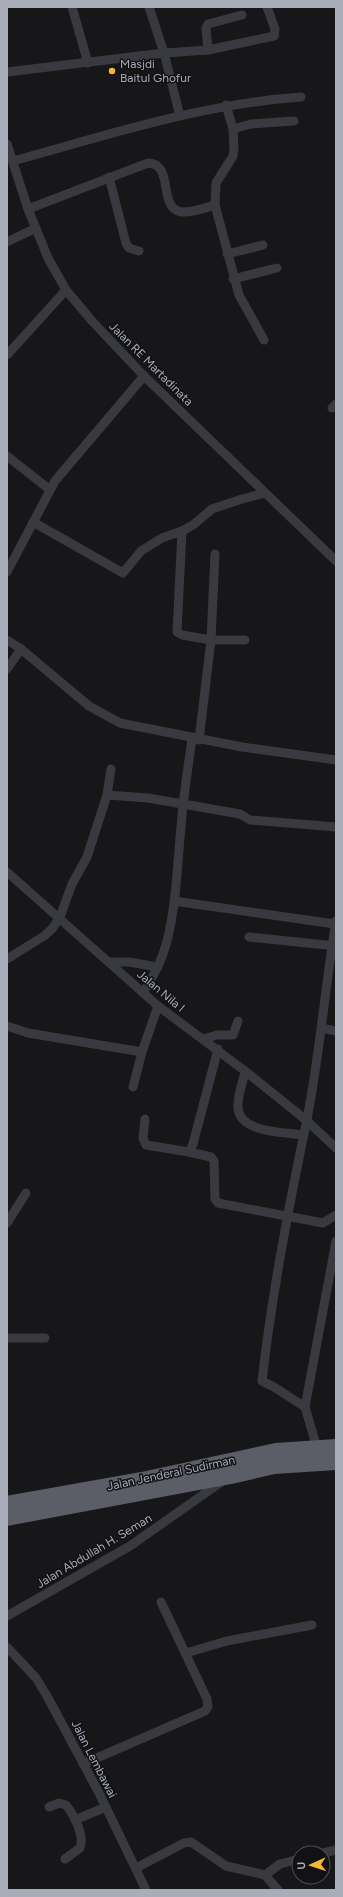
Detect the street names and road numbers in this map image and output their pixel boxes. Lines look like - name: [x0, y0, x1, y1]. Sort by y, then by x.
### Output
- street label: Jalan RE Martadinata: [106, 319, 196, 409]
- street label: Jalan Nila I: [134, 967, 188, 1015]
- street label: Jalan Jenderal Sudirman: [106, 1453, 237, 1493]
- street label: Jalan Abdullah H. Seman: [34, 1511, 154, 1591]
- street label: Jalan Lembawai: [68, 1718, 120, 1800]

